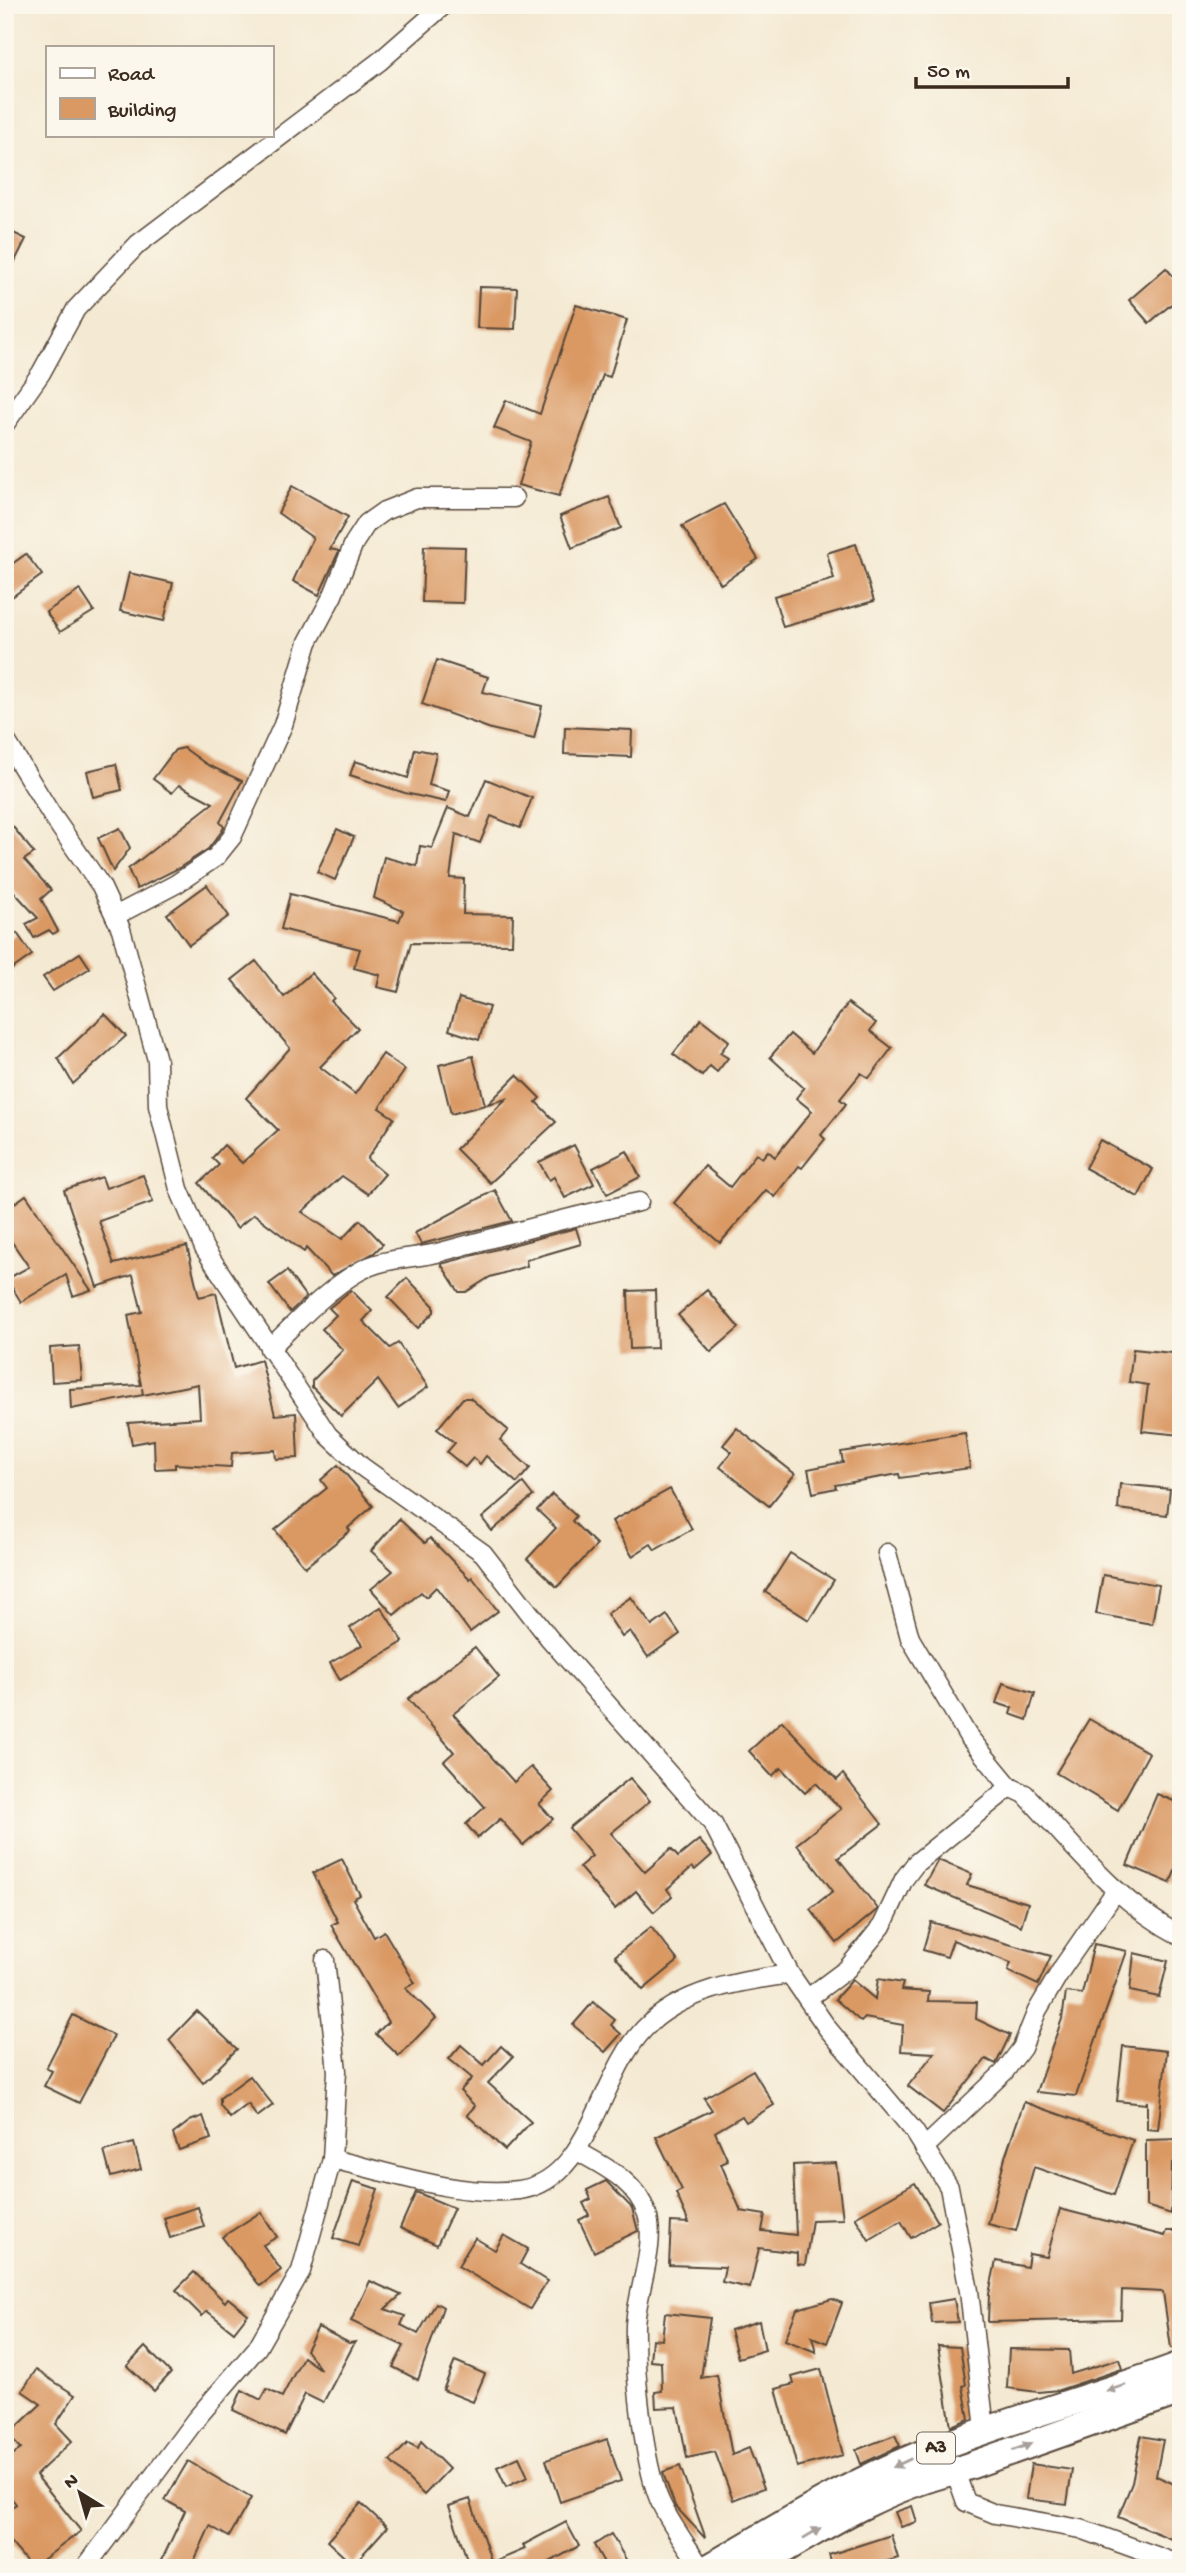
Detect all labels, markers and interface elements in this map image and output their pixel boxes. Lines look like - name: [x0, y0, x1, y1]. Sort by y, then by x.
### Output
- legend: [46, 46, 273, 136]
- scale bar: [916, 46, 1069, 90]
- text: 50 m: [927, 61, 970, 86]
- text: Road: [108, 64, 156, 89]
- text: Building: [107, 100, 177, 125]
- one-way arrow: [1106, 2383, 1127, 2393]
- road number: A3: [917, 2432, 955, 2464]
- one-way arrow: [1011, 2441, 1032, 2452]
- one-way arrow: [892, 2457, 912, 2468]
- north arrow: [46, 2458, 116, 2528]
- text: N: [60, 2469, 84, 2495]
- one-way arrow: [802, 2527, 822, 2539]

